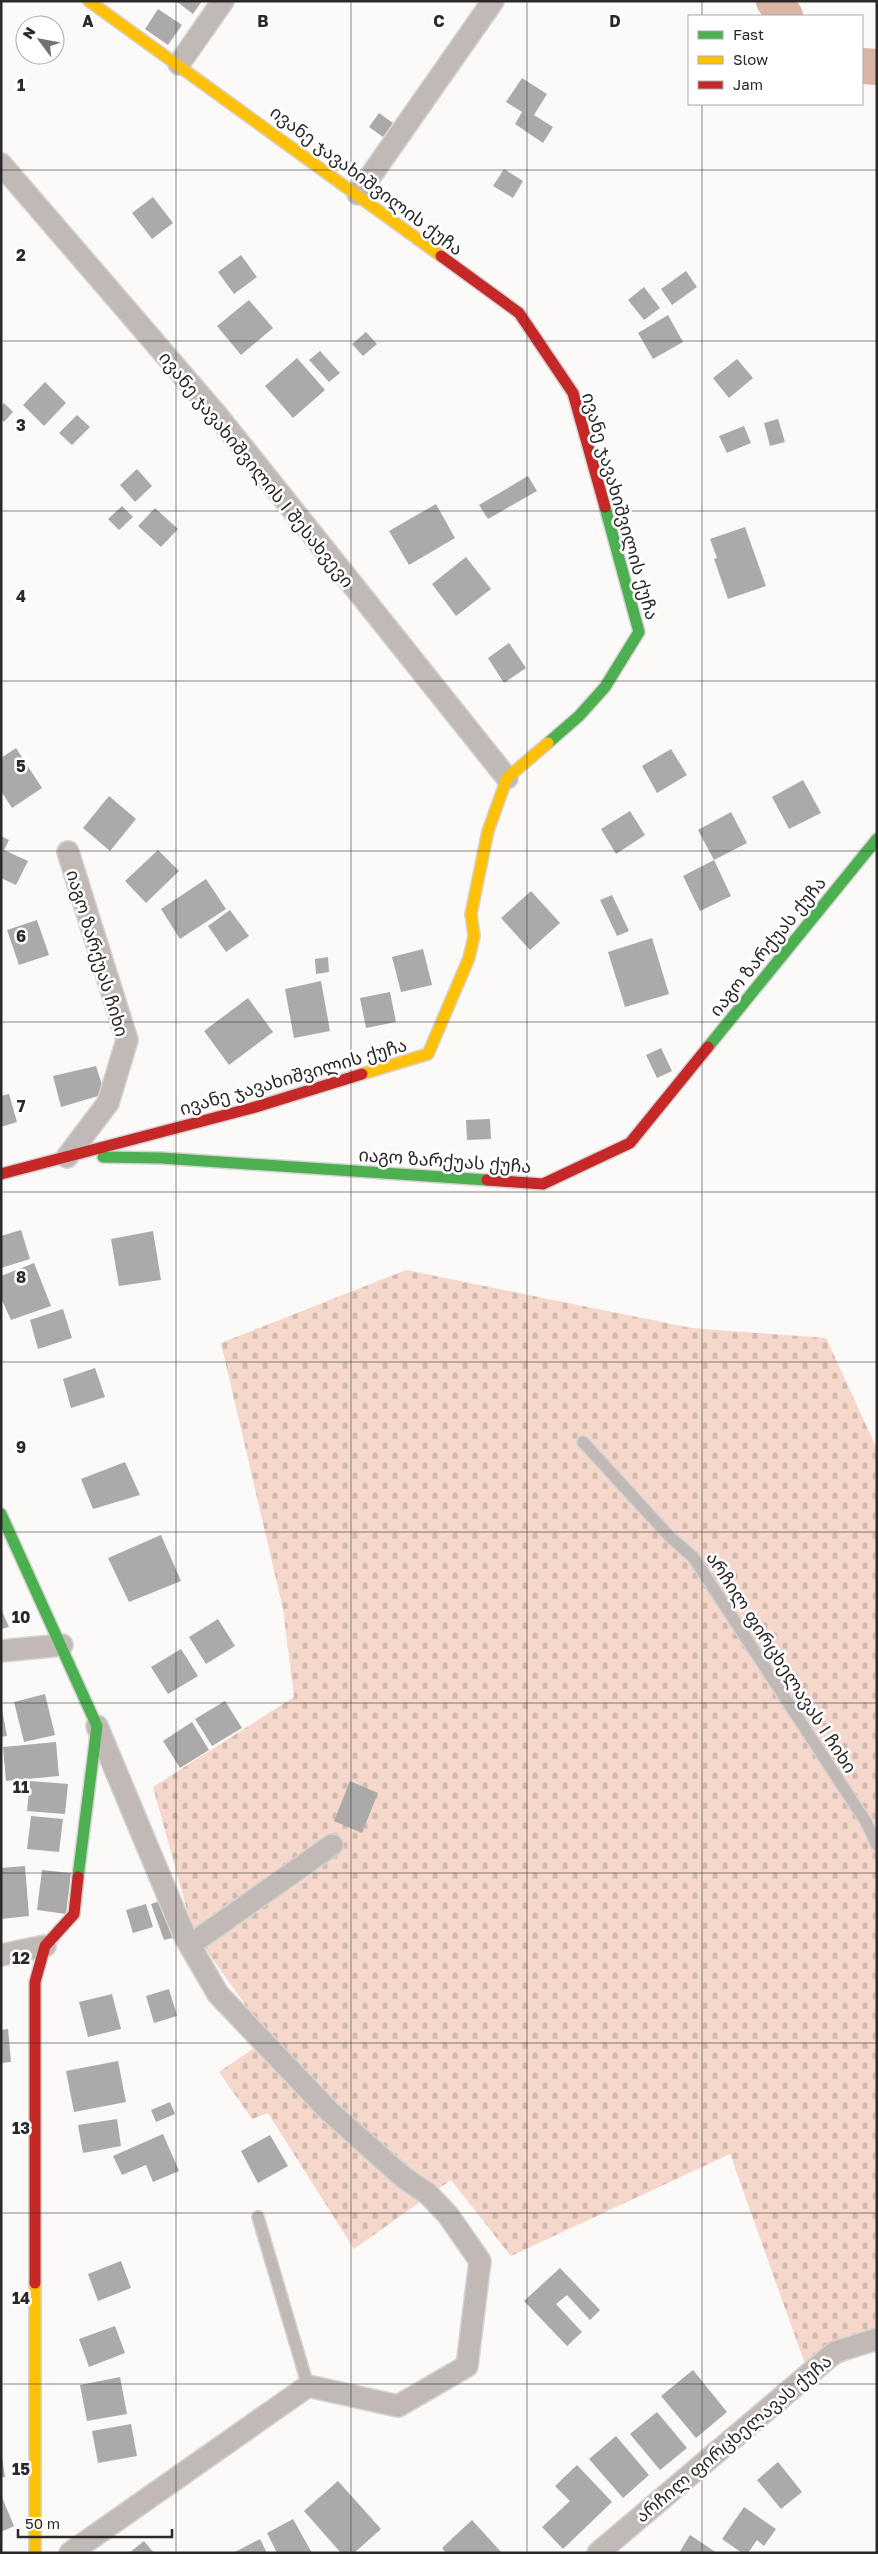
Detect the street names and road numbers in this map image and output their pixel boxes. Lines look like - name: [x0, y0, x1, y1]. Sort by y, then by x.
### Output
- street label: ივანე ჯავახიშვილის ქუჩა: [266, 100, 468, 260]
- street label: ივანე ჯავახიშვილის I შესახვევი: [154, 346, 359, 592]
- street label: ივანე ჯავახიშვილის ქუჩა: [577, 390, 664, 622]
- street label: იაგო ზარქუას ჩიხი: [61, 867, 134, 1039]
- street label: იაგო ზარქუას ქუჩა: [704, 872, 831, 1021]
- street label: ივანე ჯავახიშვილის ქუჩა: [177, 1033, 409, 1120]
- street label: იაგო ზარქუას ქუჩა: [358, 1143, 532, 1178]
- street label: არჩილ ფირცხელავას I ჩიხი: [701, 1547, 862, 1777]
- street label: არჩილ ფირცხელავას ქუჩა: [630, 2349, 836, 2527]

